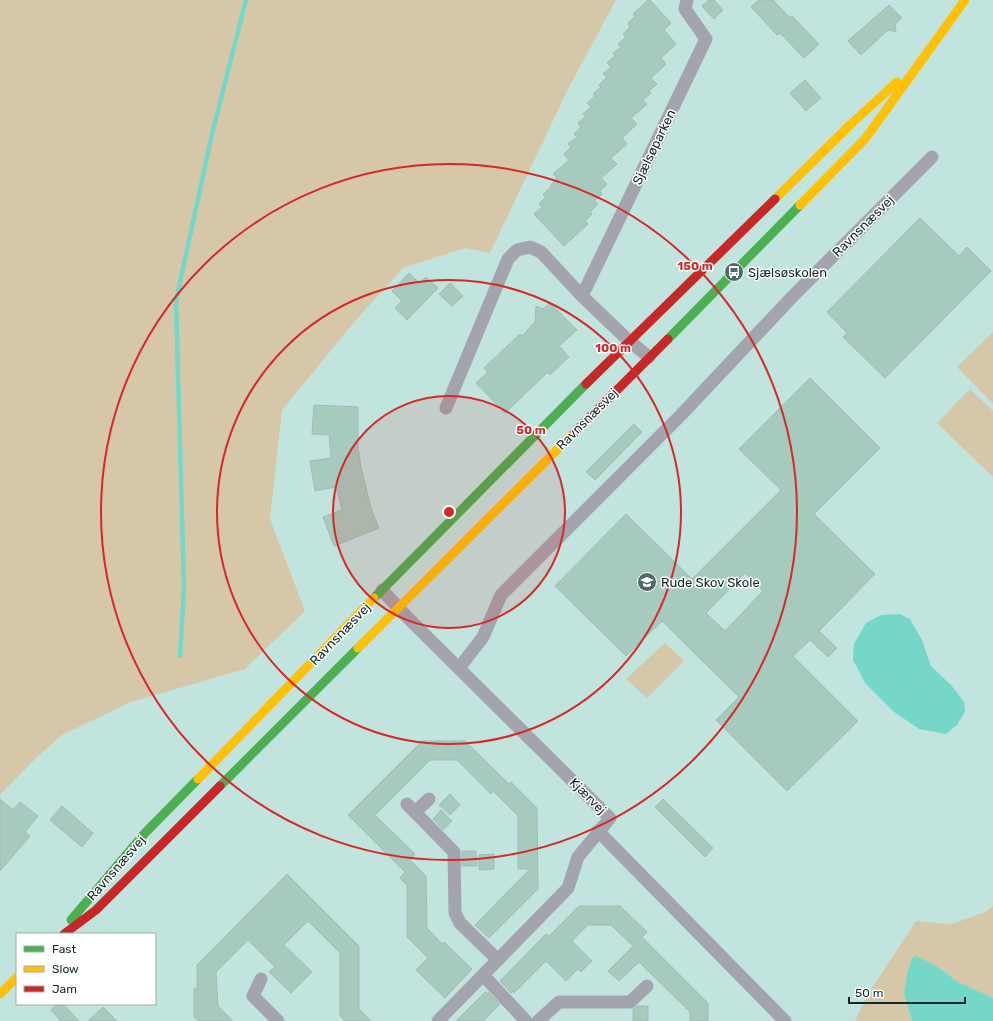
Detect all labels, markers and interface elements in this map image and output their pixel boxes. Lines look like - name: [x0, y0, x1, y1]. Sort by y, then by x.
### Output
- street label: Sjælsøparken: [629, 107, 679, 187]
- street label: Ravnsnæsvej: [829, 192, 897, 260]
- text: 150 m: [677, 259, 713, 273]
- bus stop icon: Sjælsøskolen: [723, 261, 745, 283]
- place label: Sjælsøskolen: [748, 265, 827, 280]
- text: 100 m: [595, 341, 631, 355]
- street label: Ravnsnæsvej: [553, 385, 621, 453]
- text: 50 m: [516, 423, 546, 437]
- centre of rings: [442, 505, 456, 519]
- school or university icon: Rude Skov Skole: [636, 571, 658, 593]
- place label: Rude Skov Skole: [661, 575, 760, 590]
- street label: Ravnsnæsvej: [307, 600, 373, 668]
- street label: Kjærvej: [567, 775, 609, 817]
- street label: Ravnsnæsvej: [84, 833, 148, 903]
- legend: [16, 933, 156, 1005]
- text: Fast: [52, 942, 76, 956]
- text: Slow: [52, 962, 79, 976]
- scale bar: [849, 979, 965, 1005]
- text: Jam: [52, 982, 77, 996]
- text: 50 m: [855, 986, 883, 1000]

